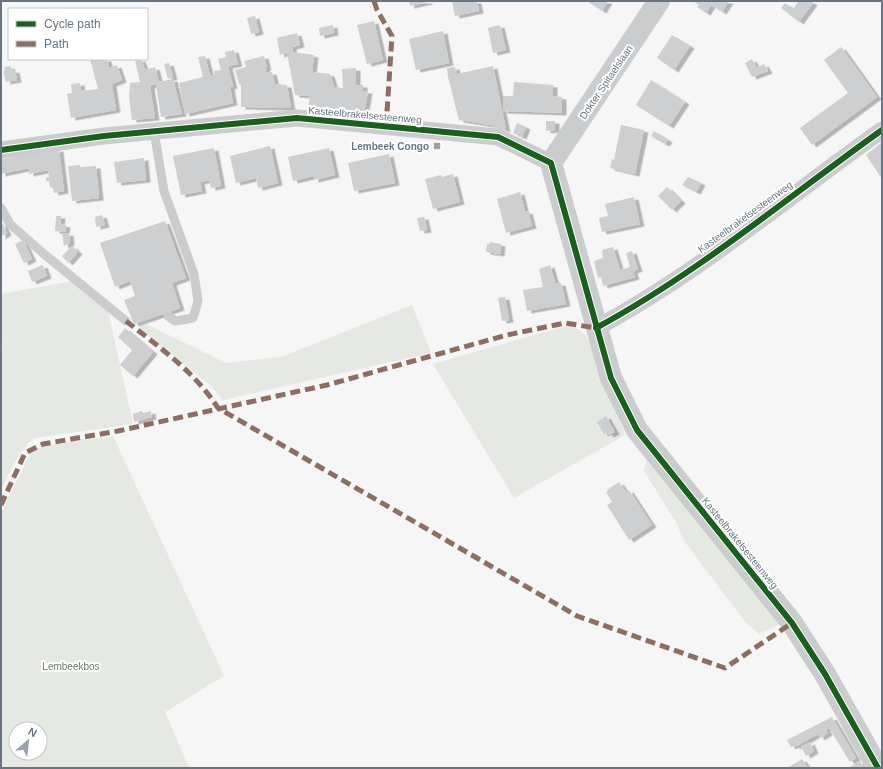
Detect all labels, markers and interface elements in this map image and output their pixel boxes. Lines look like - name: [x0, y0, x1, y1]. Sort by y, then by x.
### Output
- legend: [8, 8, 148, 60]
- text: Cycle path: [44, 17, 101, 31]
- text: Path: [44, 37, 69, 51]
- street label: Dokter Spitaelslaan: [577, 43, 635, 121]
- street label: Kasteelbrakelsesteenweg: [308, 105, 422, 125]
- place label: Lembeek Congo: [351, 141, 429, 152]
- marker: Lembeek Congo: [432, 141, 442, 151]
- street label: Kasteelbrakelsesteenweg: [696, 179, 794, 255]
- street label: Kasteelbrakelsesteenweg: [700, 495, 780, 591]
- park label: Lembeekbos: [42, 661, 100, 672]
- north arrow: [8, 721, 48, 761]
- text: N: [26, 725, 39, 739]

